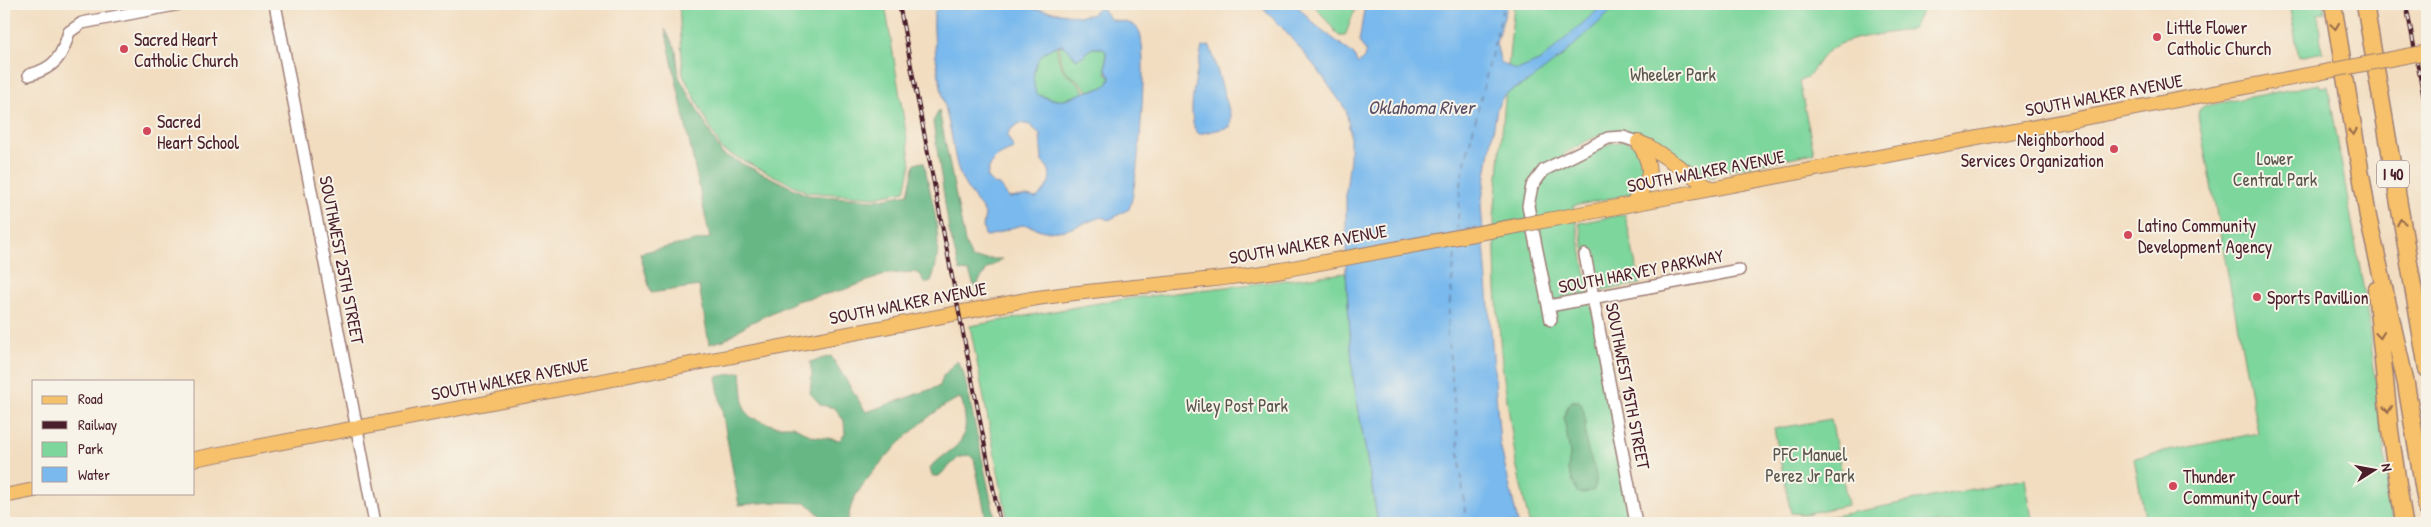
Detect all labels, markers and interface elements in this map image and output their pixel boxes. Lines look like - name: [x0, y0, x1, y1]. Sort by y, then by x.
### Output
- place label: Little Flower Catholic Church: [2167, 15, 2271, 61]
- one-way arrow: [2330, 22, 2340, 30]
- place label: Sacred Heart Catholic Church: [134, 27, 238, 73]
- marker: Little Flower Catholic Church: [2151, 31, 2163, 43]
- marker: Sacred Heart Catholic Church: [118, 43, 130, 55]
- park label: Wheeler Park: [1630, 62, 1717, 87]
- street label: SOUTH WALKER AVENUE: [2023, 67, 2185, 123]
- water label: Oklahoma River: [1368, 94, 1477, 120]
- place label: Sacred Heart School: [157, 109, 239, 155]
- marker: Sacred Heart School: [141, 125, 153, 137]
- place label: Neighborhood Services Organization: [1961, 127, 2104, 173]
- one-way arrow: [2348, 127, 2358, 136]
- street label: SOUTH WALKER AVENUE: [1625, 143, 1787, 199]
- marker: Neighborhood Services Organization: [2108, 143, 2120, 155]
- park label: Lower Central Park: [2233, 146, 2318, 192]
- road number: I 40: [2377, 160, 2409, 188]
- street label: SOUTHWEST 25TH STREET: [313, 174, 371, 347]
- place label: Latino Community Development Agency: [2138, 213, 2273, 259]
- street label: SOUTH WALKER AVENUE: [1227, 218, 1389, 270]
- one-way arrow: [2397, 218, 2407, 226]
- marker: Latino Community Development Agency: [2122, 229, 2134, 241]
- street label: SOUTH HARVEY PARKWAY: [1556, 243, 1726, 299]
- street label: SOUTH WALKER AVENUE: [827, 275, 989, 331]
- place label: Sports Pavillion: [2267, 285, 2369, 310]
- marker: Sports Pavillion: [2251, 291, 2263, 303]
- street label: SOUTHWEST 15TH STREET: [1600, 301, 1657, 472]
- one-way arrow: [2374, 331, 2385, 339]
- street label: SOUTH WALKER AVENUE: [429, 351, 591, 407]
- legend: [32, 380, 195, 494]
- text: Road: [78, 388, 103, 409]
- park label: Wiley Post Park: [1186, 393, 1289, 418]
- one-way arrow: [2382, 406, 2393, 414]
- text: Railway: [78, 414, 117, 435]
- text: Park: [78, 438, 103, 459]
- park label: PFC Manuel Perez Jr Park: [1765, 442, 1855, 488]
- north arrow: [2348, 444, 2398, 494]
- text: N: [2377, 462, 2397, 473]
- text: Water: [78, 464, 110, 485]
- place label: Thunder Community Court: [2183, 464, 2300, 510]
- marker: Thunder Community Court: [2167, 480, 2179, 492]

